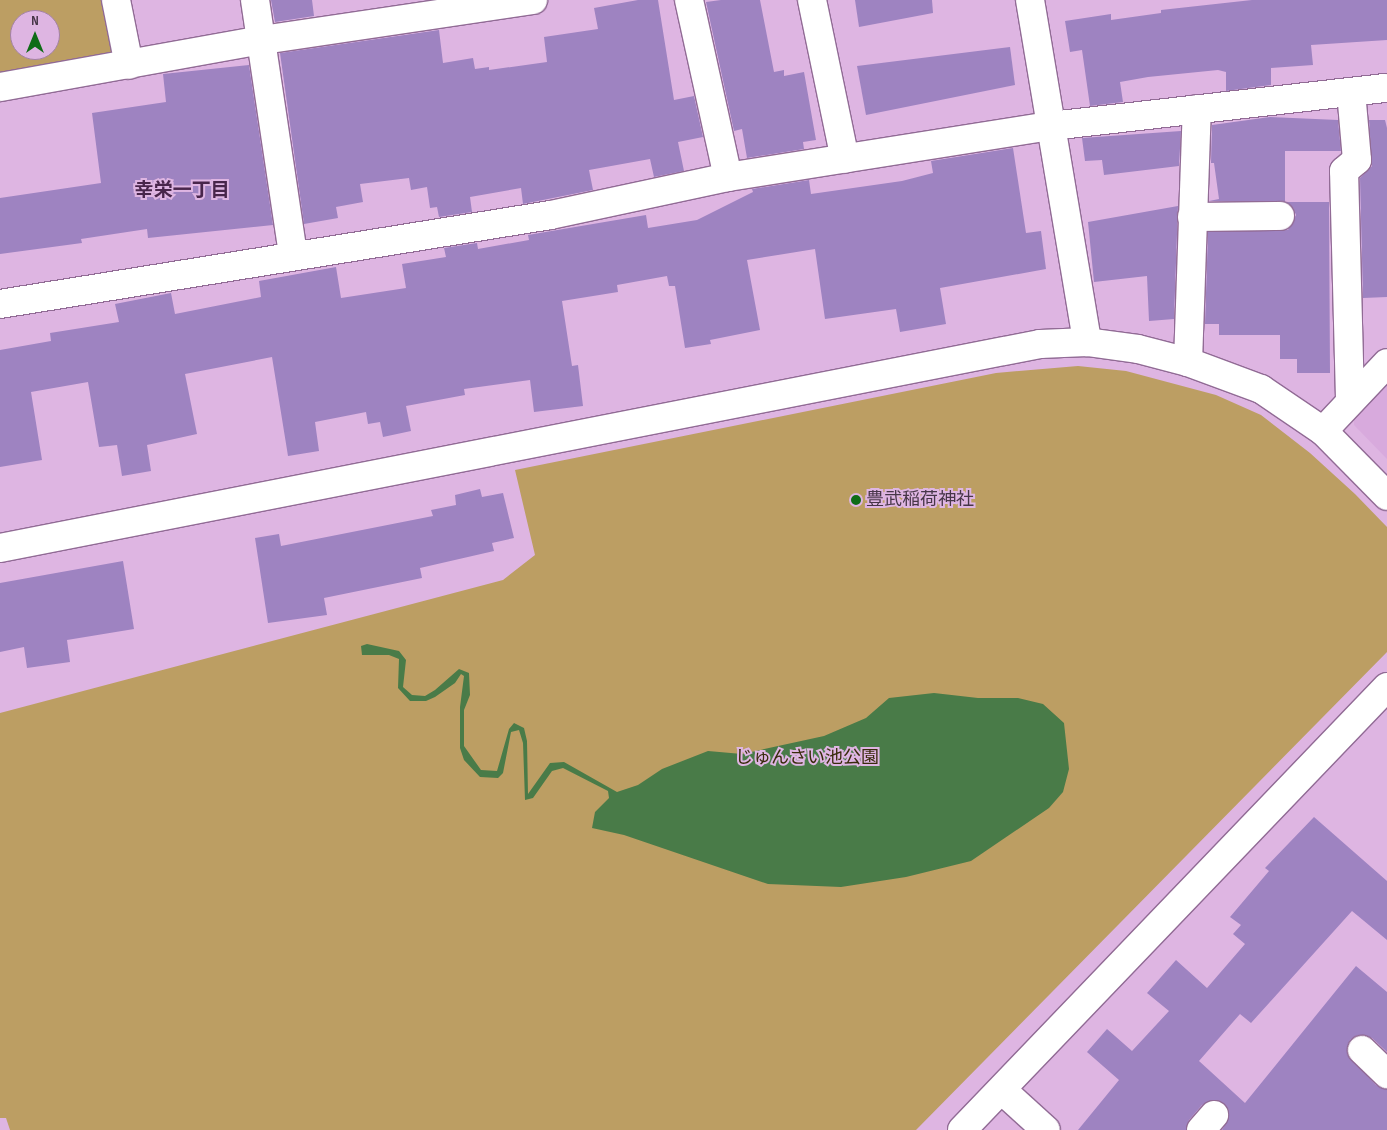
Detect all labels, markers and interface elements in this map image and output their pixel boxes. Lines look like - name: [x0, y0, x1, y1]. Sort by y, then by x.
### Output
- north arrow: [10, 10, 60, 60]
- text: N: [31, 12, 39, 29]
- district label: 幸栄一丁目: [135, 180, 229, 202]
- place label: 豊武稲荷神社: [866, 489, 974, 511]
- marker: 豊武稲荷神社: [850, 494, 862, 506]
- park label: じゅんさい池公園: [735, 747, 879, 769]

